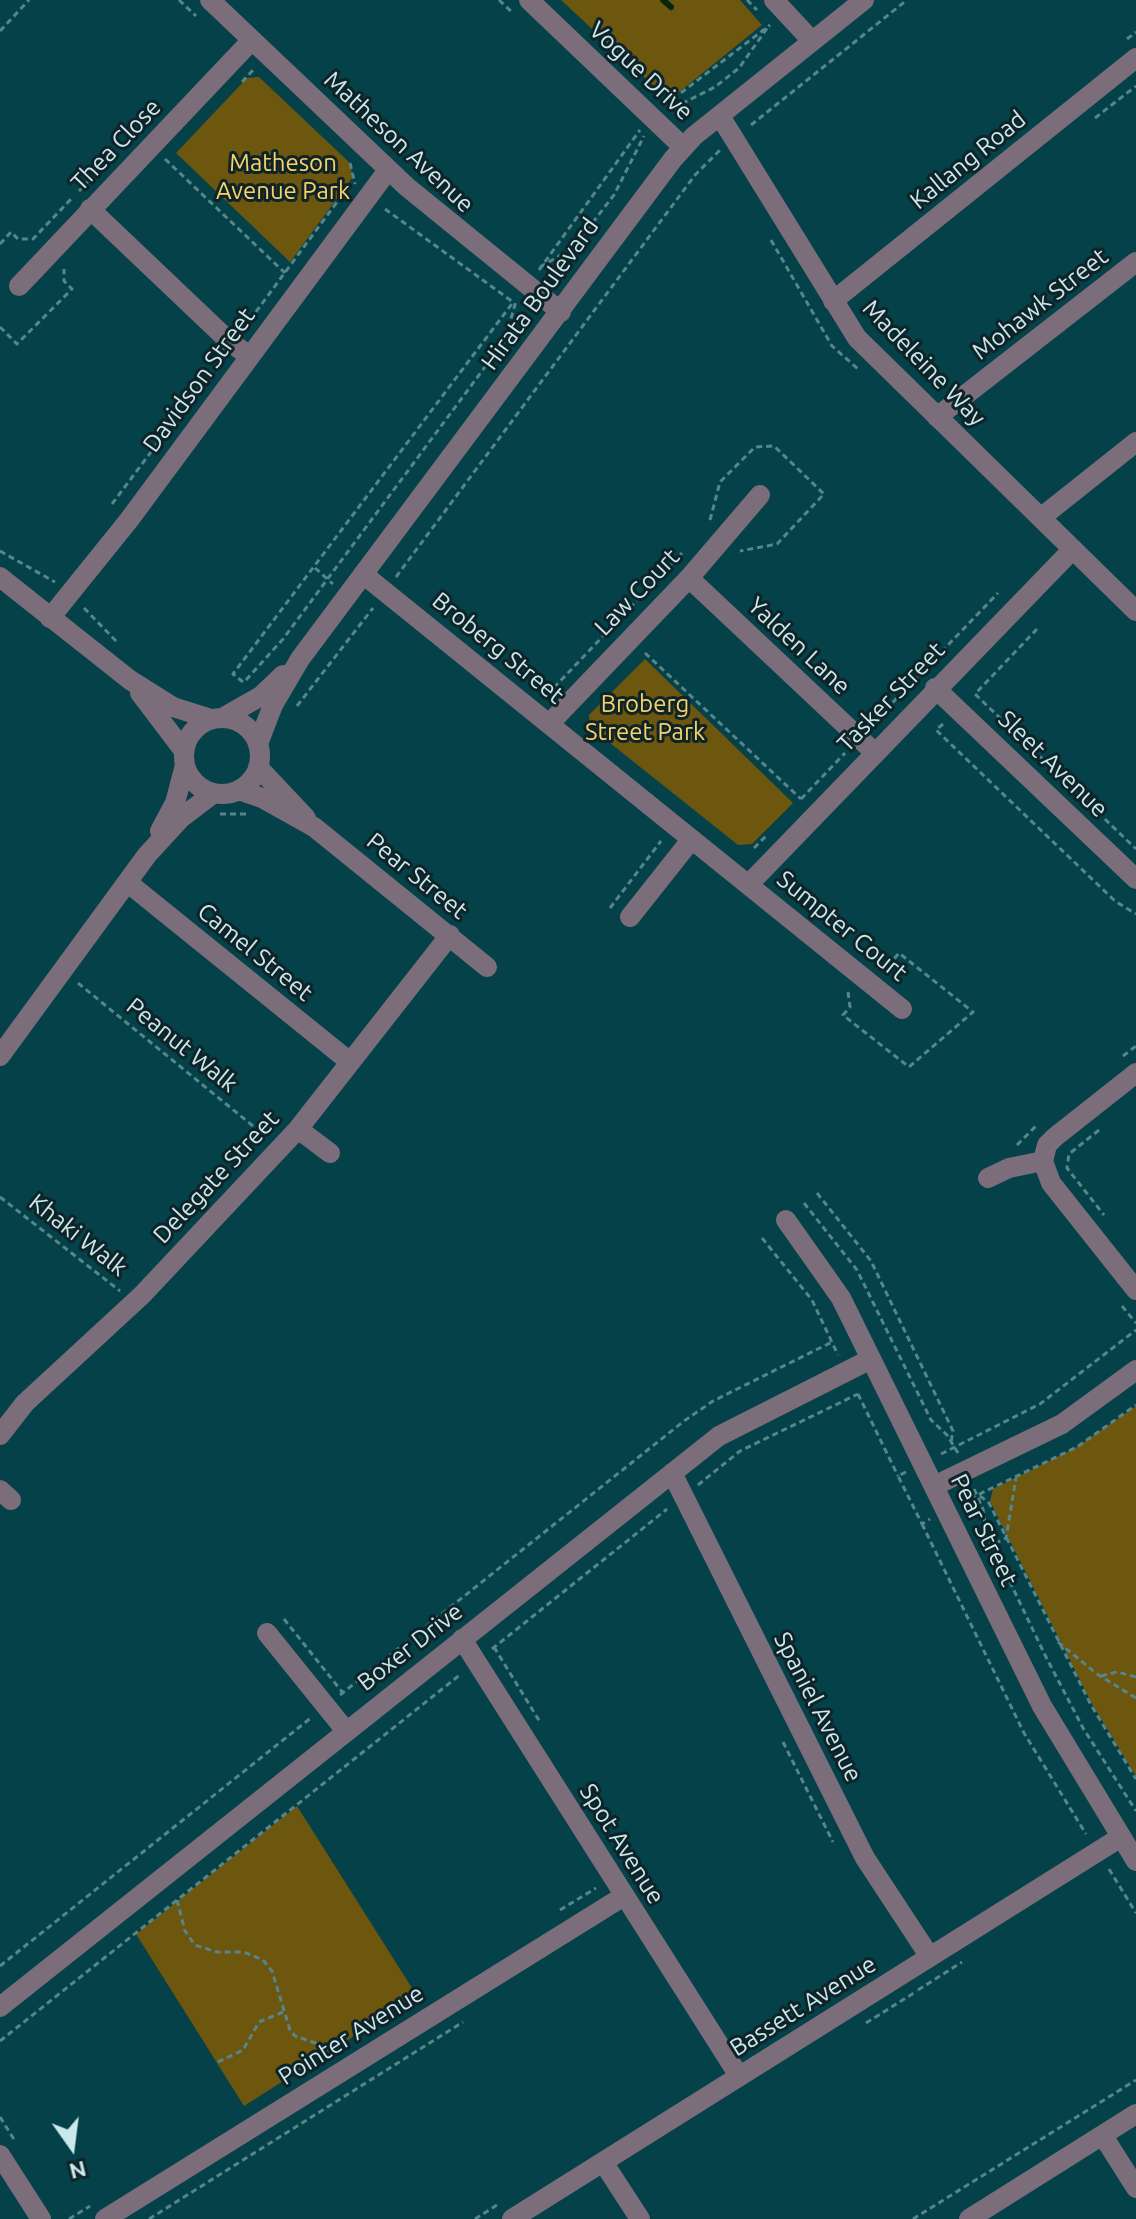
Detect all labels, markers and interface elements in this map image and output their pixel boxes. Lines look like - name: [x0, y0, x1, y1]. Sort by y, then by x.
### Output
- street label: Vogue Drive: [583, 16, 699, 126]
- street label: Matheson Avenue: [318, 65, 480, 219]
- street label: Thea Close: [65, 93, 167, 197]
- street label: Kallang Road: [904, 105, 1032, 215]
- park label: Matheson Avenue Park: [216, 149, 350, 205]
- street label: Hirata Boulevard: [475, 212, 605, 376]
- street label: Mohawk Street: [966, 242, 1114, 366]
- street label: Madeleine Way: [857, 294, 991, 432]
- street label: Davidson Street: [137, 302, 261, 458]
- street label: Law Court: [589, 543, 685, 641]
- street label: Broberg Street: [426, 586, 570, 710]
- street label: Yalden Lane: [742, 591, 856, 701]
- street label: Tasker Street: [831, 636, 951, 758]
- park label: Broberg Street Park: [585, 690, 705, 746]
- street label: Sleet Avenue: [992, 705, 1114, 823]
- street label: Pear Street: [361, 827, 473, 925]
- street label: Sumpter Court: [771, 865, 913, 987]
- street label: Camel Street: [192, 897, 318, 1007]
- street label: Peanut Walk: [121, 992, 243, 1098]
- street label: Delegate Street: [147, 1105, 285, 1249]
- street label: Khaki Walk: [23, 1188, 133, 1282]
- street label: Pear Street: [945, 1469, 1023, 1591]
- street label: Boxer Drive: [352, 1597, 468, 1697]
- street label: Spaniel Avenue: [768, 1627, 868, 1787]
- street label: Spot Avenue: [574, 1779, 670, 1909]
- street label: Bassett Avenue: [725, 1950, 881, 2062]
- street label: Pointer Avenue: [273, 1979, 429, 2091]
- north arrow: [32, 2107, 112, 2187]
- text: N: [67, 2157, 89, 2185]

